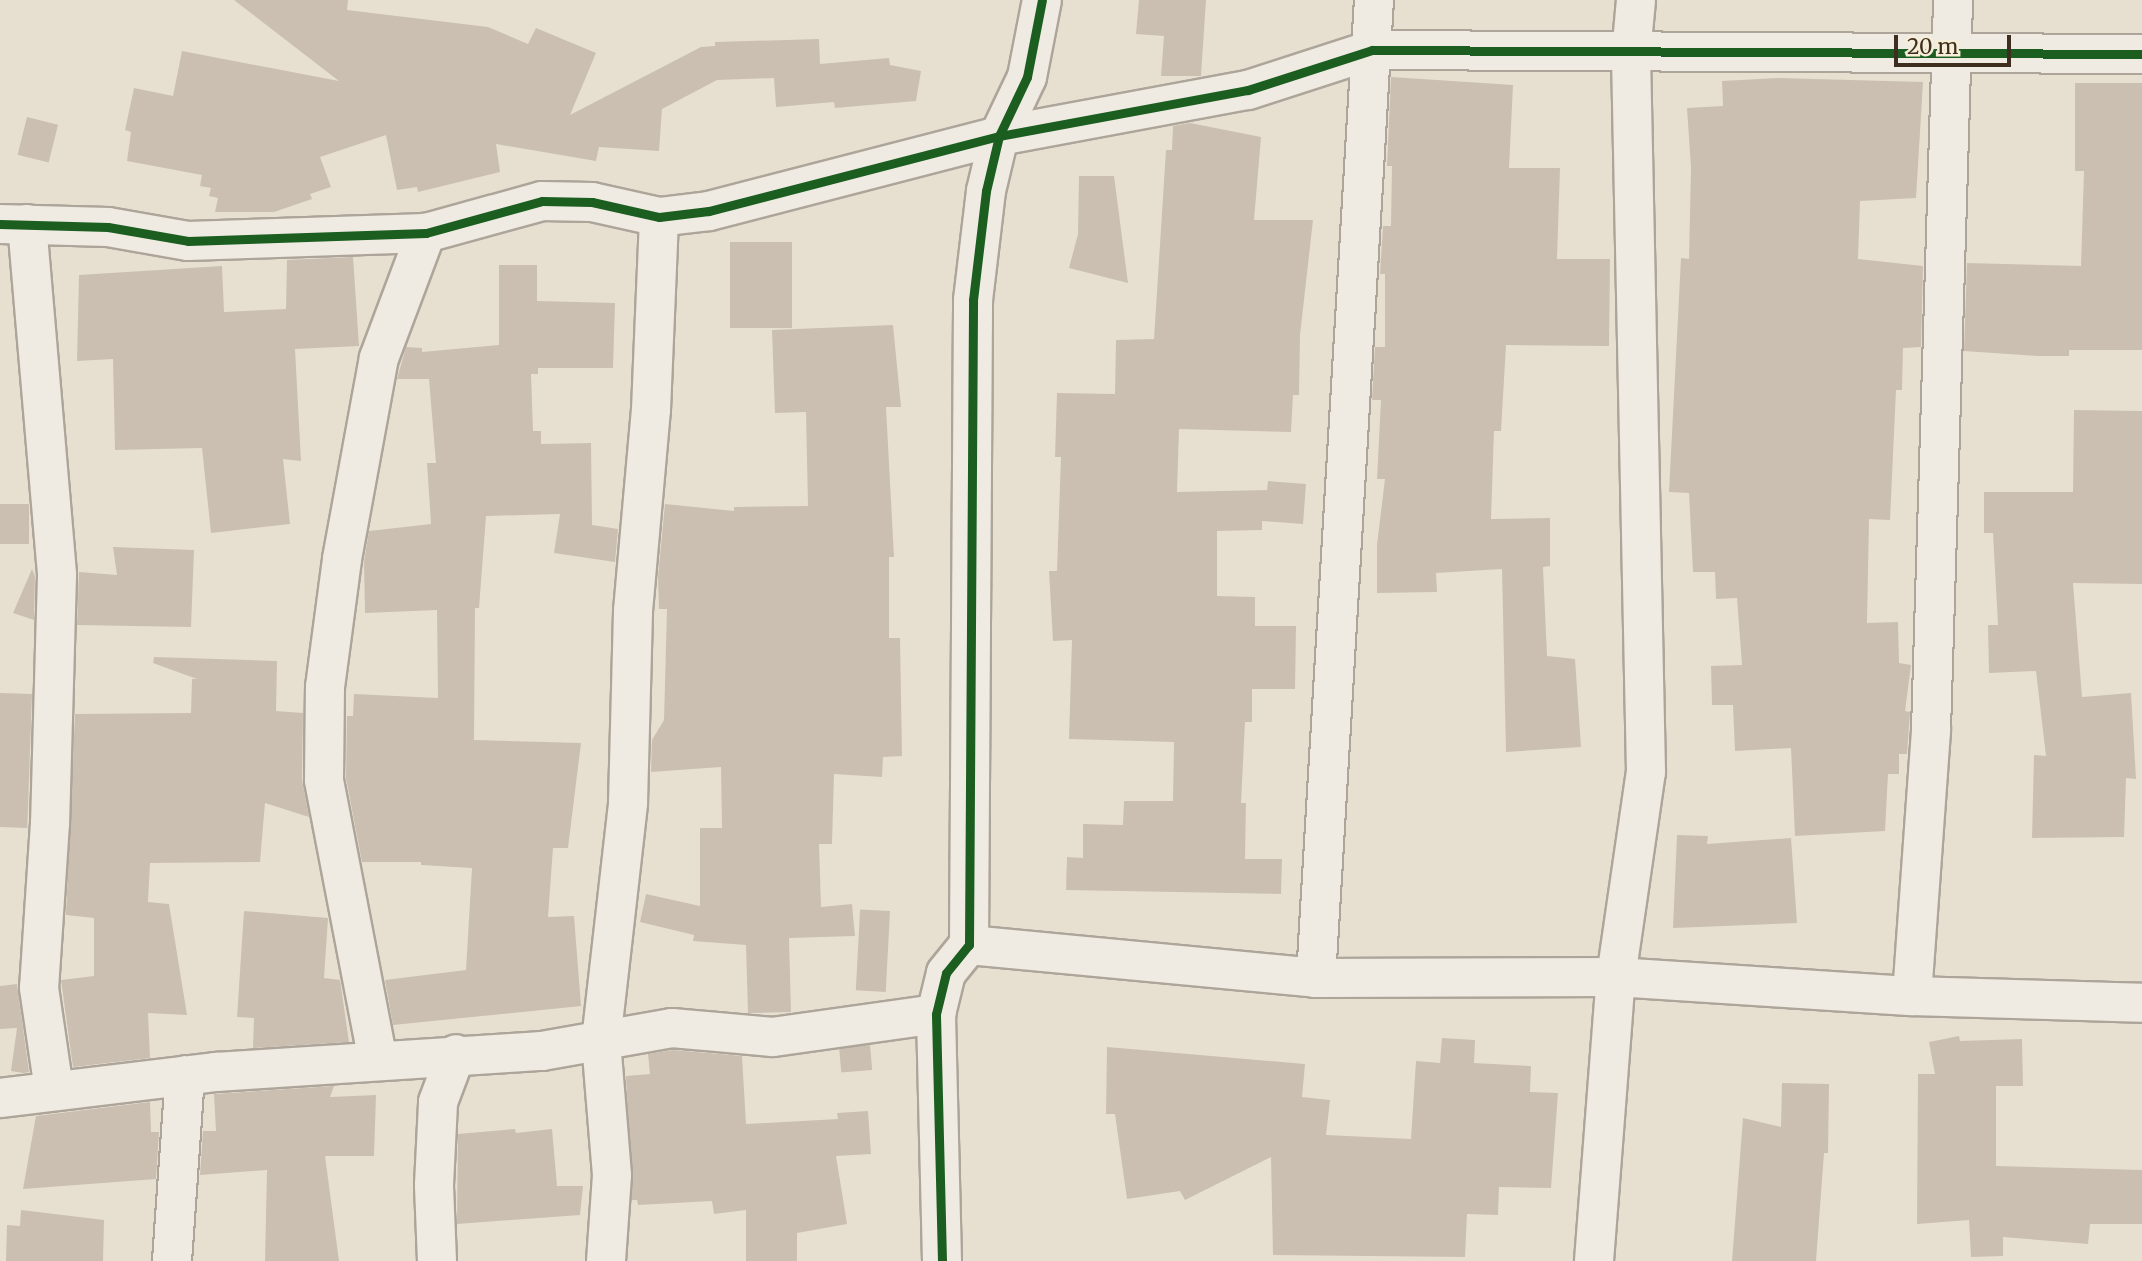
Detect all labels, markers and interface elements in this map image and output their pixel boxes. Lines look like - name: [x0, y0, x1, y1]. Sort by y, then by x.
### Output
- scale bar: [1897, 21, 2014, 65]
- text: 20 m: [1907, 33, 1958, 60]

